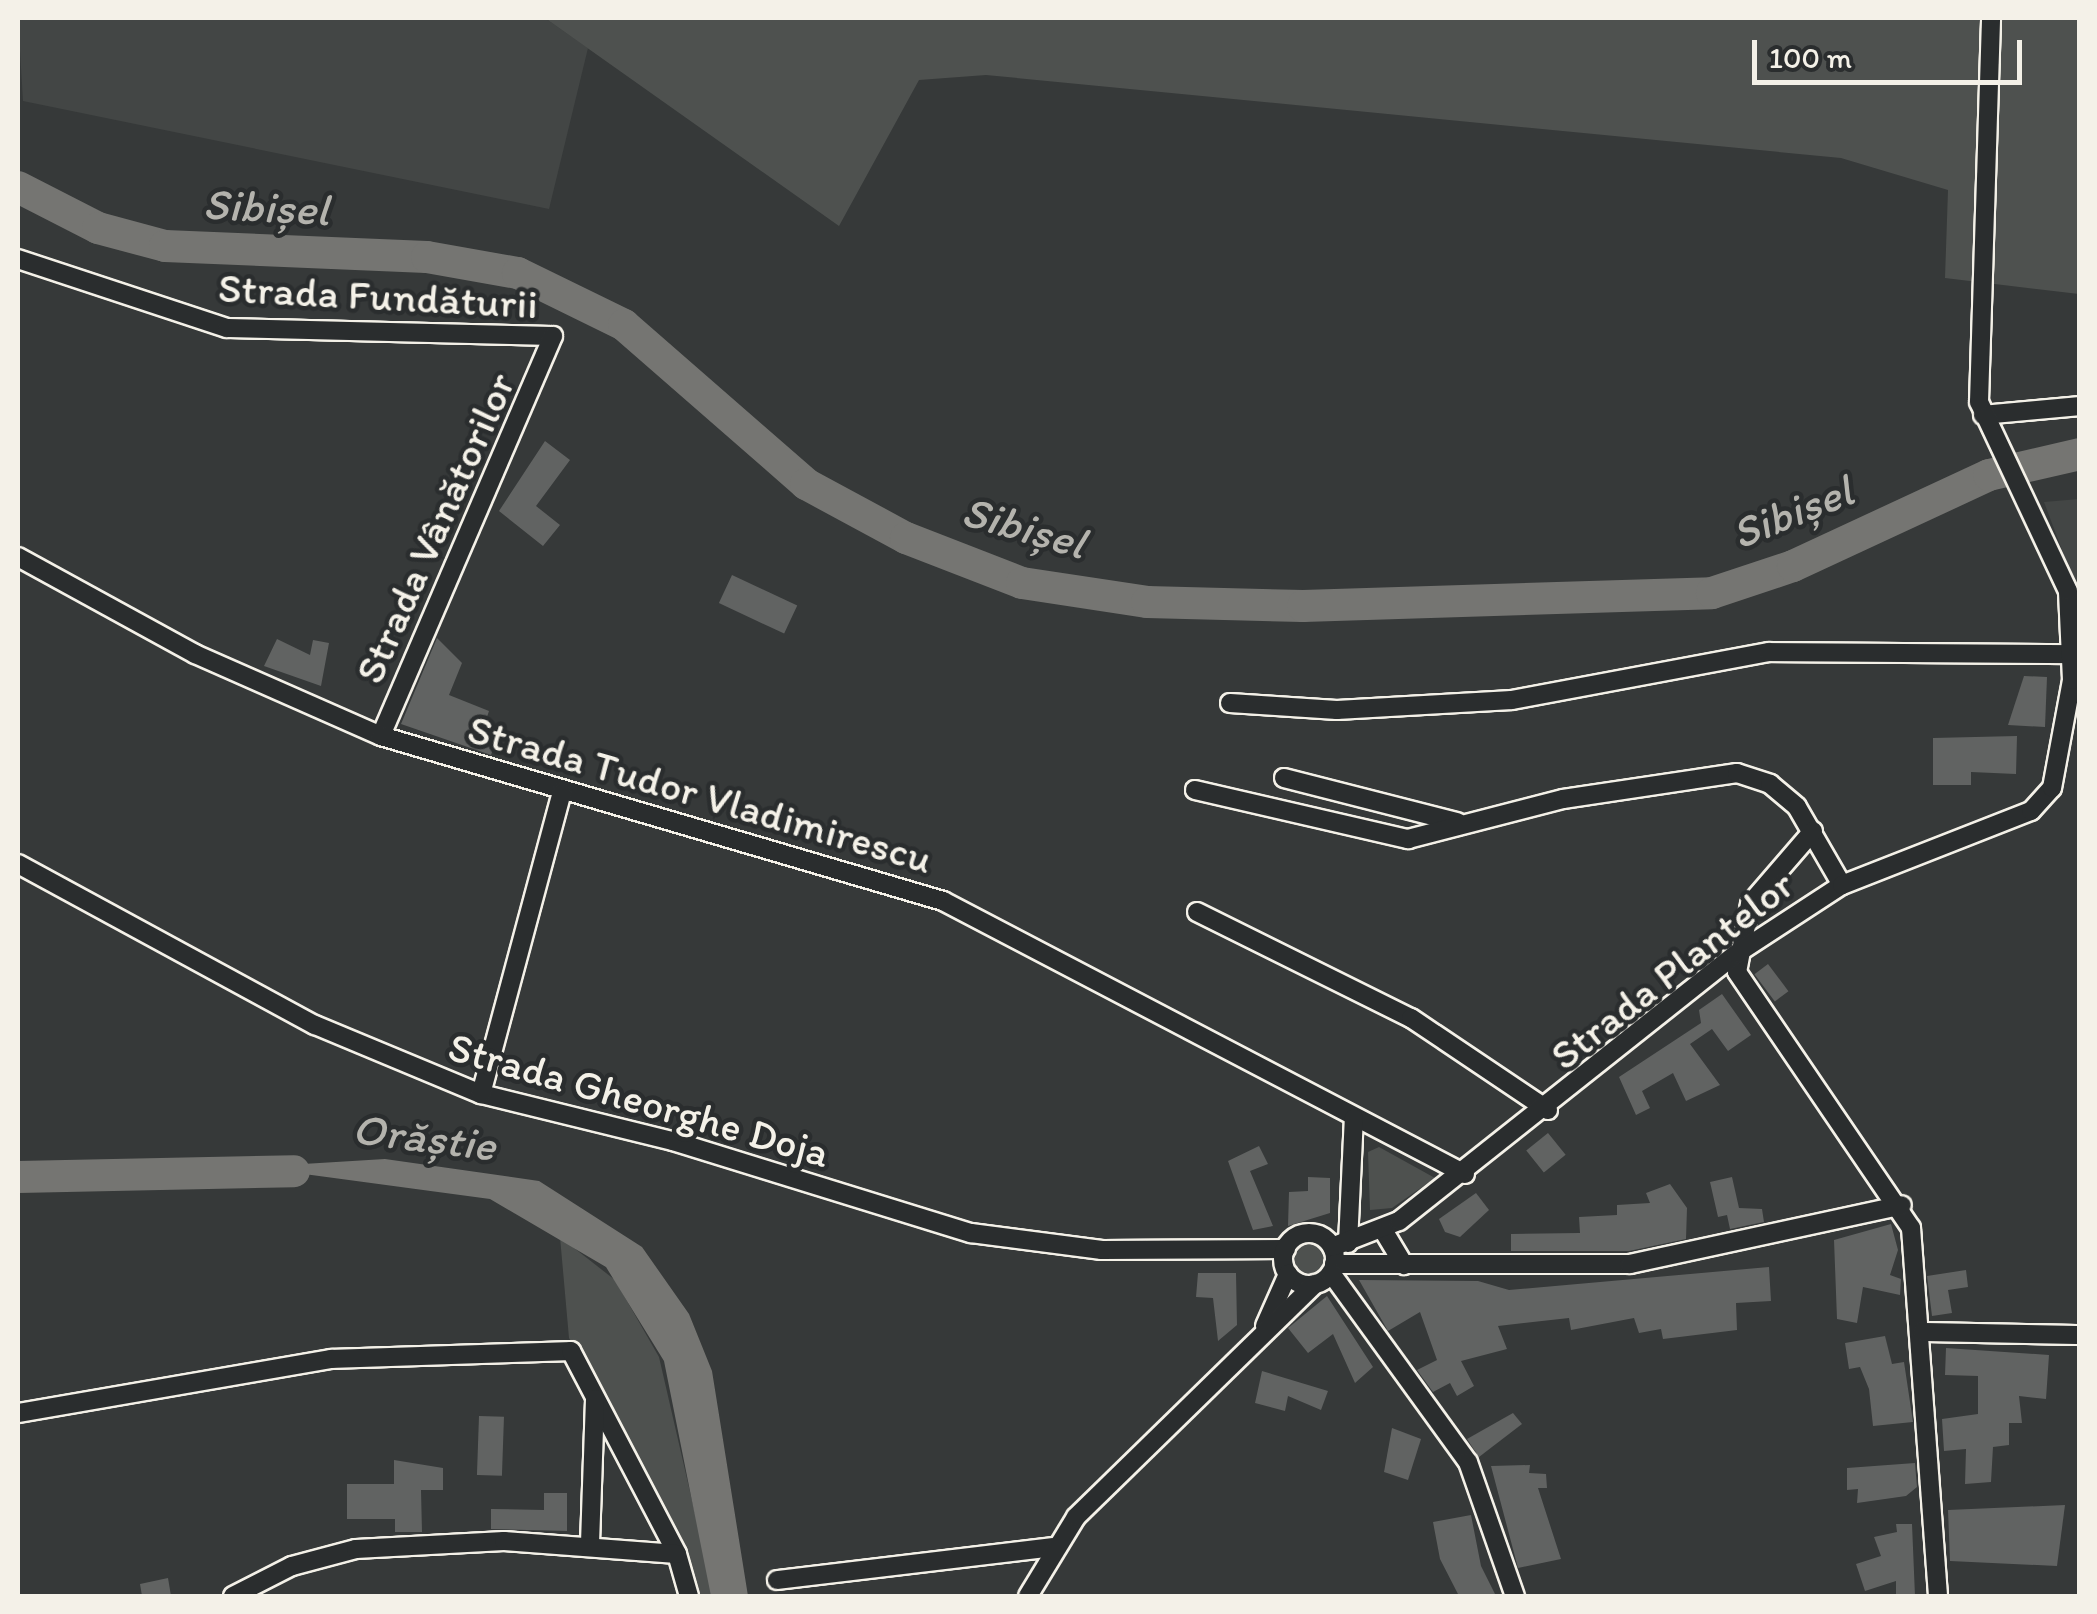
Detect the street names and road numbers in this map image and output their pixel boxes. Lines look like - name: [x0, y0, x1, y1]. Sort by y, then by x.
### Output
- street label: Strada Fundăturii: [217, 262, 539, 330]
- street label: Strada Vânătorilor: [344, 365, 526, 691]
- street label: Strada Tudor Vladimirescu: [463, 704, 937, 884]
- street label: Strada Plantelor: [1540, 859, 1804, 1081]
- street label: Strada Gheorghe Doja: [443, 1022, 835, 1178]

